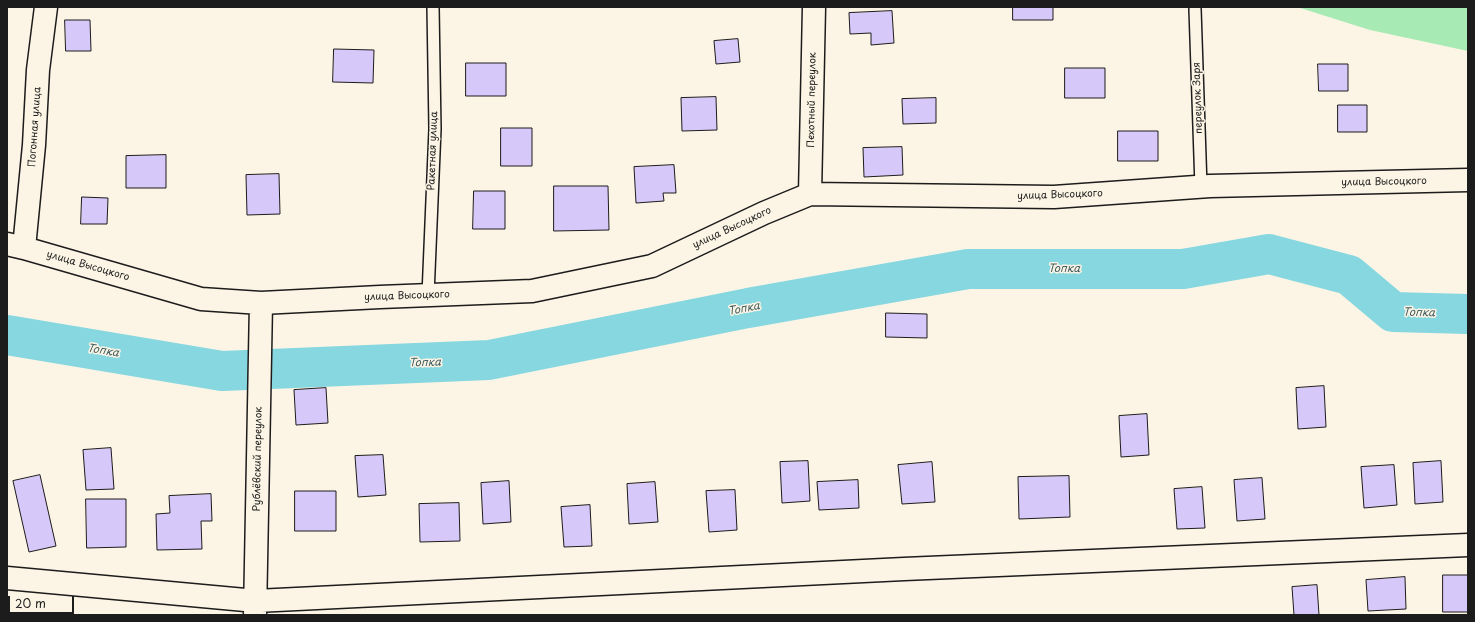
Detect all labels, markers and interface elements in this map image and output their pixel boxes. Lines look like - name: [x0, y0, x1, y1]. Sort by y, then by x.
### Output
- street label: Пехотный переулок: [805, 52, 819, 148]
- street label: переулок Заря: [1191, 62, 1205, 134]
- street label: Погонная улица: [26, 86, 44, 168]
- street label: Ракетная улица: [426, 111, 440, 191]
- street label: улица Высоцкого: [1341, 175, 1427, 189]
- street label: улица Высоцкого: [1017, 188, 1103, 202]
- street label: улица Высоцкого: [691, 204, 773, 252]
- street label: улица Высоцкого: [45, 248, 131, 284]
- water label: Топка: [1048, 262, 1080, 276]
- street label: улица Высоцкого: [364, 289, 450, 303]
- water label: Топка: [727, 299, 761, 319]
- water label: Топка: [1403, 306, 1435, 320]
- water label: Топка: [86, 342, 120, 360]
- water label: Топка: [409, 356, 441, 370]
- street label: Рублёвский переулок: [251, 407, 265, 511]
- scale bar: [10, 588, 76, 614]
- text: 20 m: [15, 594, 46, 612]

